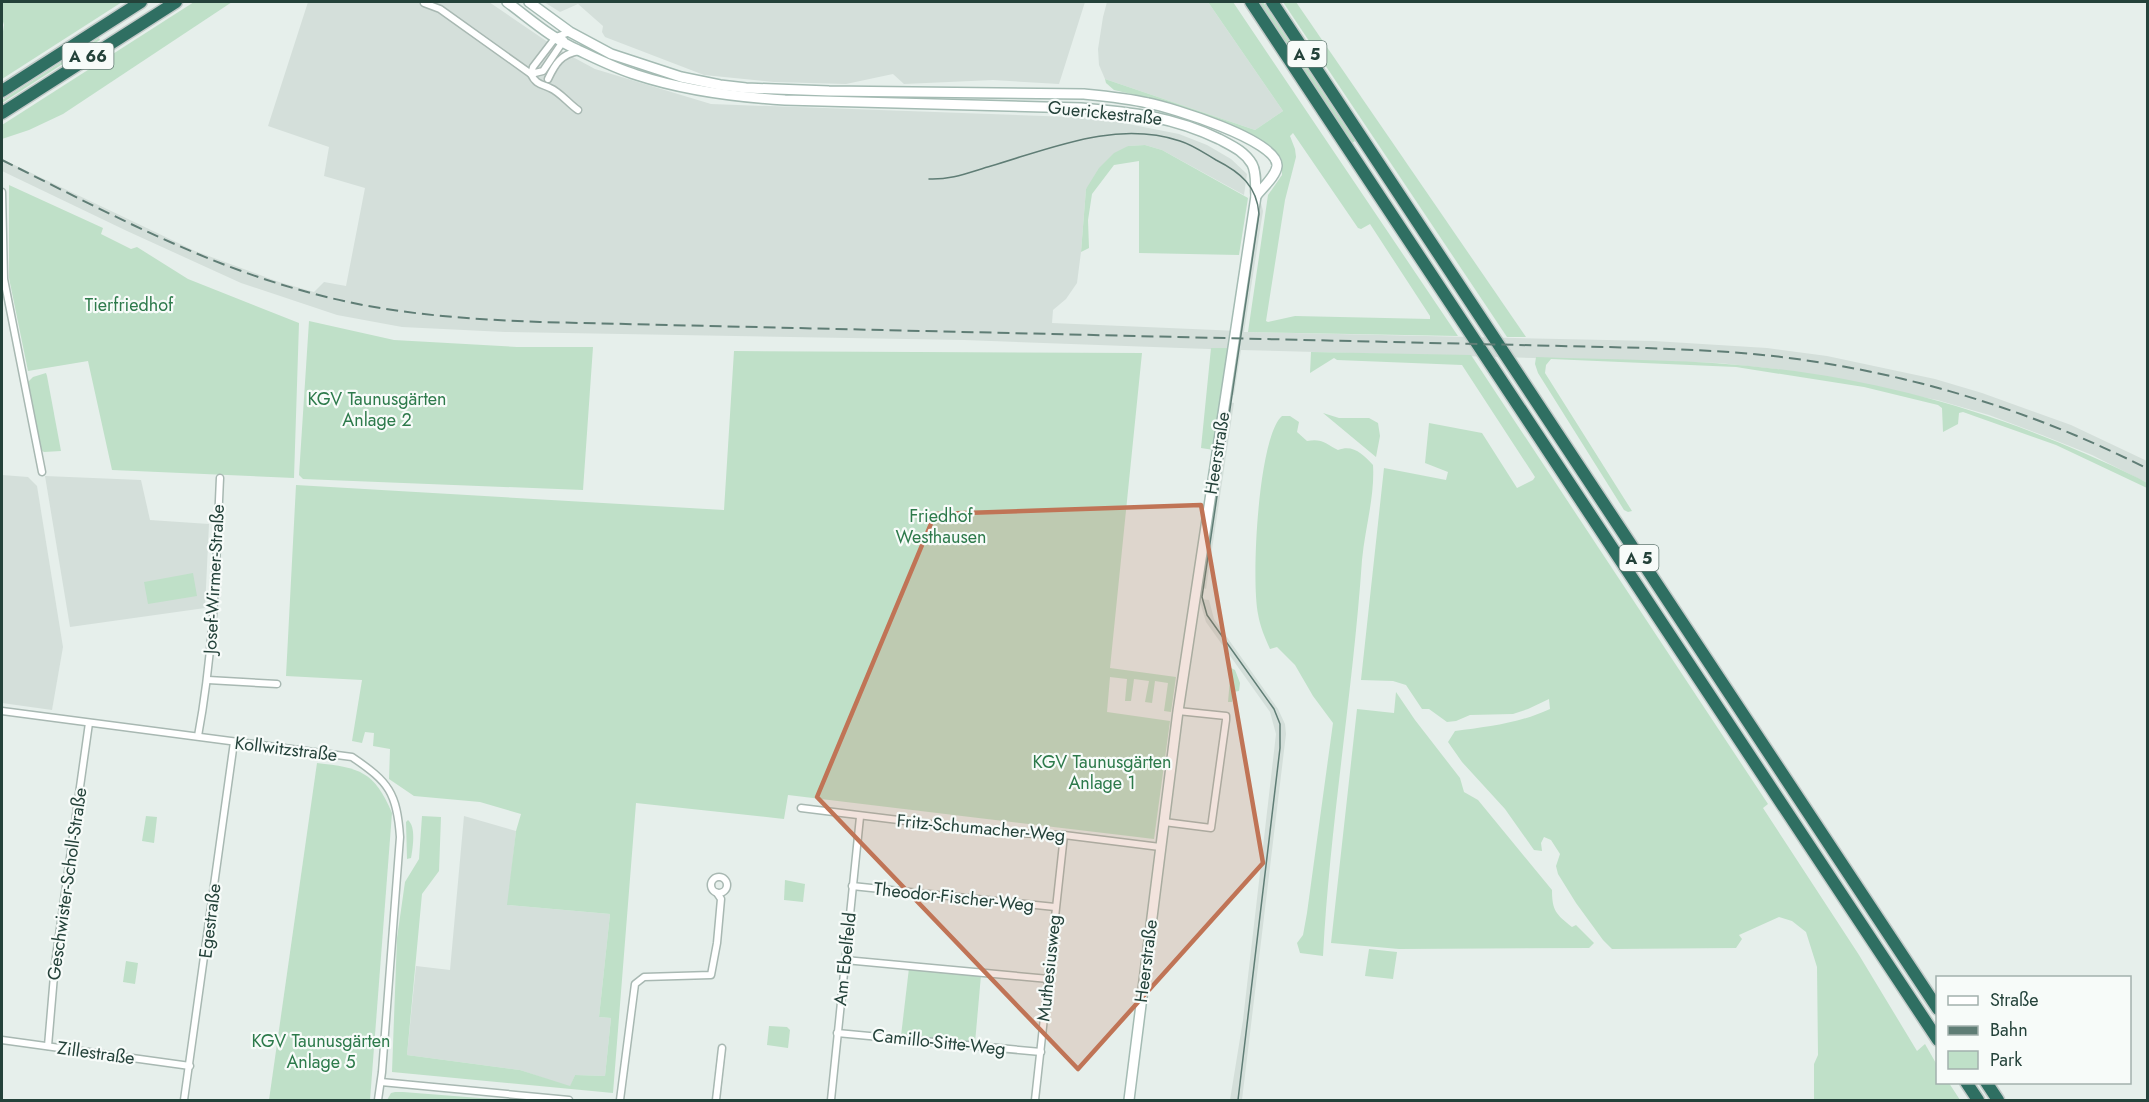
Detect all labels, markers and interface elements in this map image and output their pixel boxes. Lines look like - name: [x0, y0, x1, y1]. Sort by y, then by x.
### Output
- road number: A 5: [1288, 41, 1326, 67]
- road number: A 66: [62, 43, 113, 69]
- street label: Guerickestraße: [1047, 94, 1163, 132]
- park label: Tierfriedhof: [85, 292, 174, 318]
- park label: KGV Taunusgärten Anlage 2: [308, 386, 447, 433]
- street label: Heerstraße: [1198, 410, 1236, 496]
- street label: Josef-Wirmer-Straße: [197, 503, 231, 657]
- park label: Friedhof Westhausen: [896, 503, 986, 550]
- road number: A 5: [1620, 545, 1658, 571]
- street label: Kollwitzstraße: [233, 730, 339, 768]
- park label: KGV Taunusgärten Anlage 1: [1033, 749, 1172, 796]
- street label: Geschwister-Scholl-Straße: [41, 786, 93, 982]
- street label: Fritz-Schumacher-Weg: [896, 808, 1066, 848]
- street label: Theodor-Fischer-Weg: [873, 876, 1035, 918]
- street label: Egestraße: [193, 882, 227, 960]
- street label: Am Ebelfeld: [827, 911, 863, 1007]
- street label: Muthesiusweg: [1030, 913, 1068, 1023]
- street label: Heerstraße: [1128, 918, 1164, 1004]
- legend: [1936, 976, 2131, 1084]
- text: Straße: [1990, 987, 2038, 1013]
- text: Bahn: [1990, 1017, 2028, 1043]
- street label: Camillo-Sitte-Weg: [871, 1022, 1007, 1062]
- park label: KGV Taunusgärten Anlage 5: [252, 1028, 391, 1075]
- street label: Zillestraße: [56, 1035, 136, 1071]
- text: Park: [1990, 1047, 2022, 1073]

